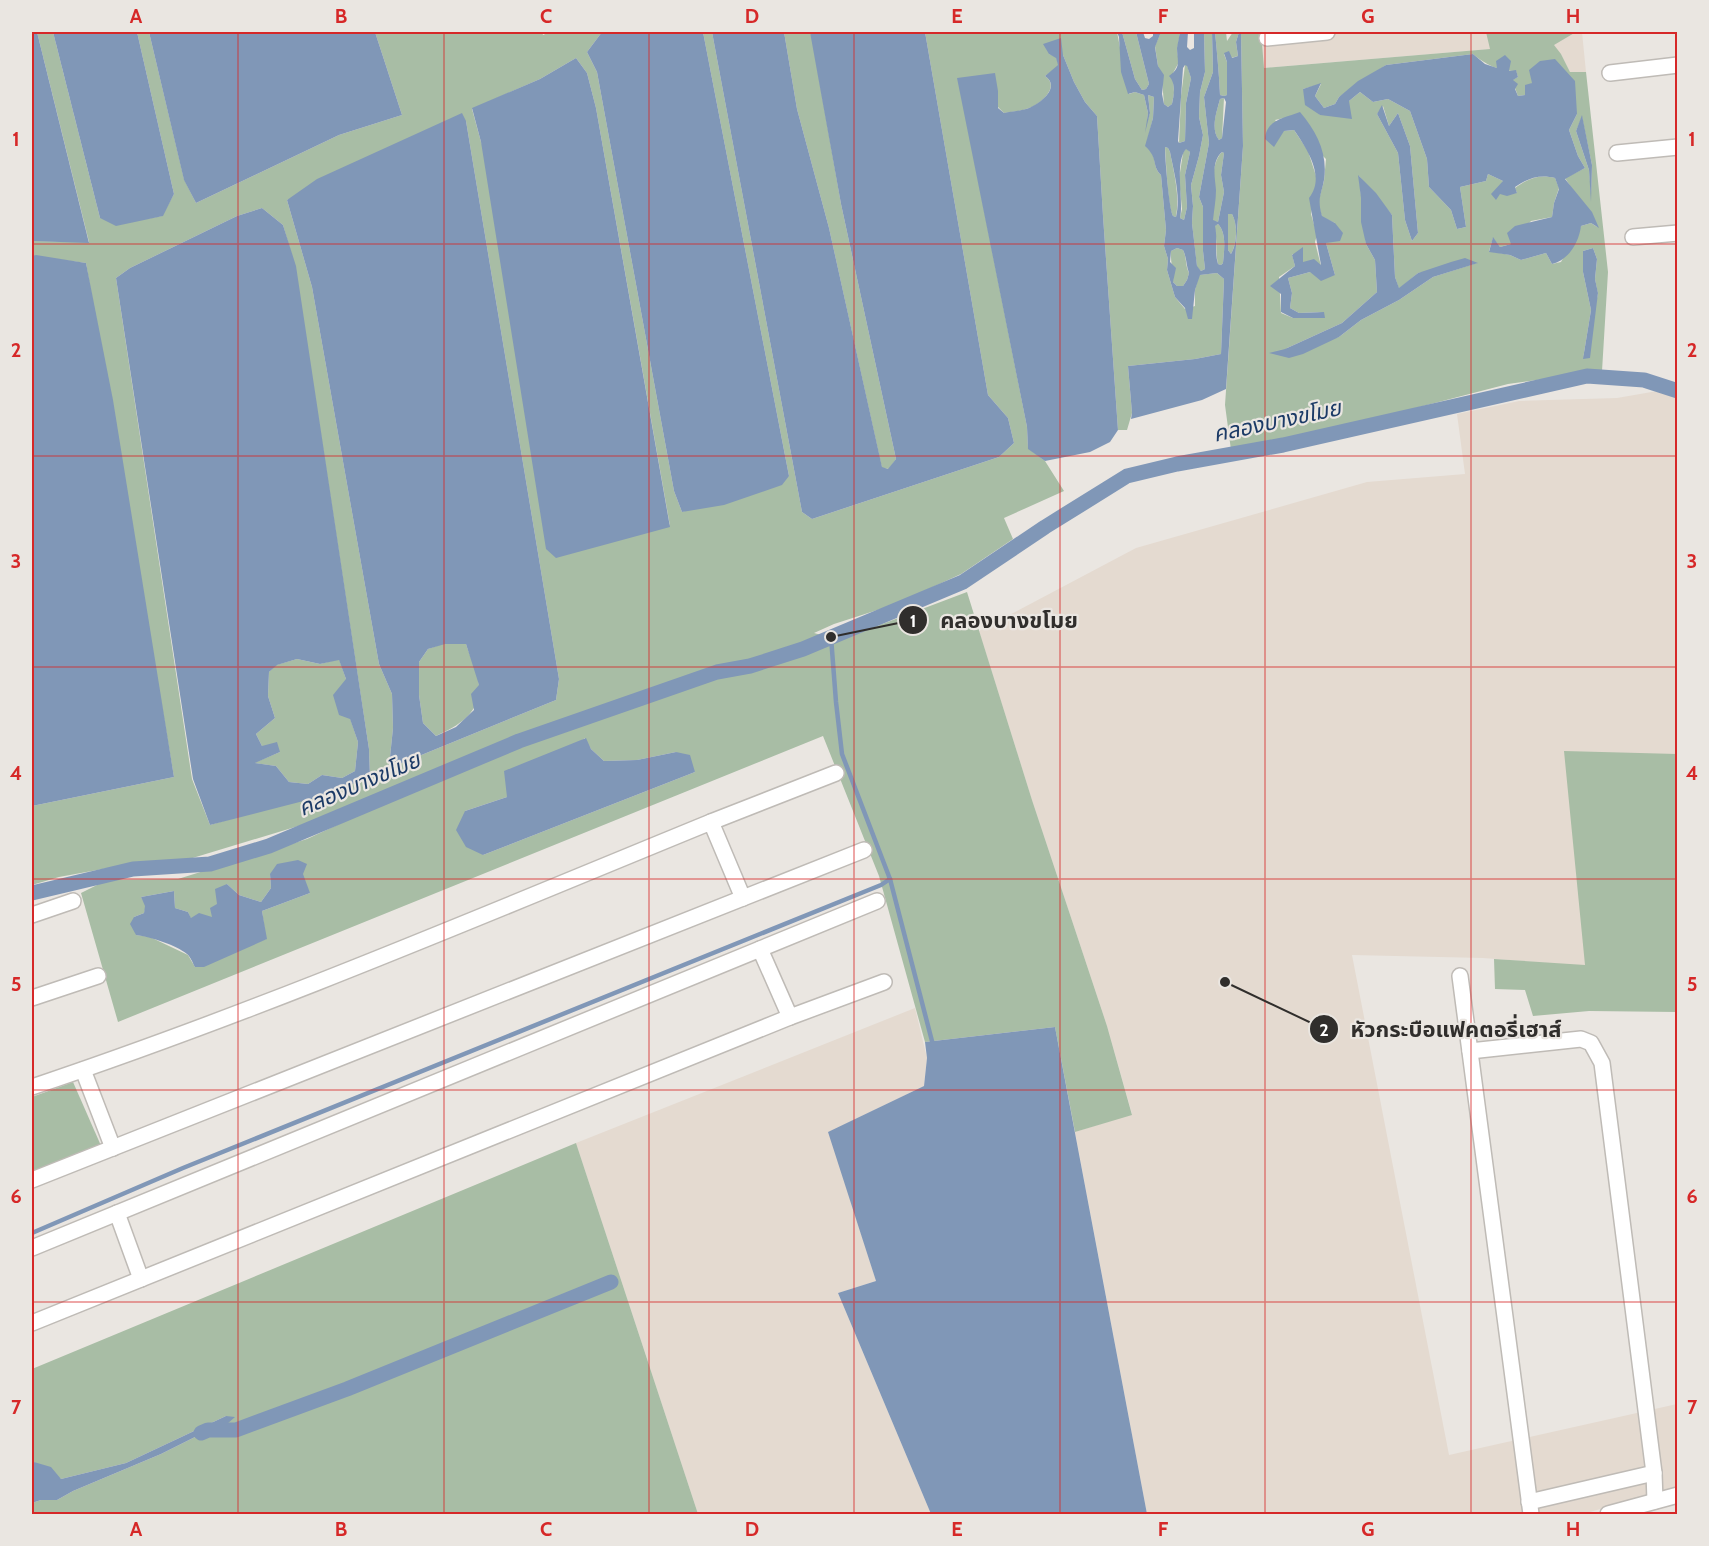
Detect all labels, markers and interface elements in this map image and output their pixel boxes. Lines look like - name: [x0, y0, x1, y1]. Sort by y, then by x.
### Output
- text: A: [130, 4, 143, 28]
- text: B: [335, 4, 347, 28]
- text: C: [540, 4, 552, 28]
- text: D: [745, 4, 759, 28]
- text: E: [951, 4, 963, 28]
- text: F: [1158, 4, 1169, 28]
- text: G: [1361, 4, 1375, 28]
- text: H: [1566, 4, 1580, 28]
- text: 1: [12, 127, 20, 151]
- text: 1: [1688, 127, 1696, 151]
- text: 2: [11, 338, 21, 362]
- text: 2: [1687, 338, 1697, 362]
- water label: คลองบางขโมย: [1211, 394, 1345, 448]
- text: 3: [11, 549, 21, 573]
- text: 3: [1687, 549, 1697, 573]
- callout: คลองบางขโมย: [898, 600, 1090, 640]
- text: คลองบางขโมย: [940, 607, 1078, 634]
- text: 1: [910, 610, 916, 632]
- water label: คลองบางขโมย: [294, 745, 426, 822]
- text: 4: [10, 761, 22, 785]
- text: 4: [1686, 761, 1698, 785]
- text: 5: [11, 972, 21, 996]
- text: 5: [1687, 972, 1697, 996]
- callout: หัวกระบือแฟคตอรี่เฮาส์: [1309, 1009, 1574, 1049]
- text: หัวกระบือแฟคตอรี่เฮาส์: [1351, 1014, 1562, 1043]
- text: 2: [1319, 1019, 1329, 1041]
- text: 6: [10, 1184, 22, 1208]
- text: 6: [1686, 1184, 1698, 1208]
- text: 7: [11, 1395, 22, 1419]
- text: 7: [1687, 1395, 1698, 1419]
- text: A: [130, 1517, 143, 1541]
- text: B: [335, 1517, 347, 1541]
- text: C: [540, 1517, 552, 1541]
- text: D: [745, 1517, 759, 1541]
- text: E: [951, 1517, 963, 1541]
- text: F: [1158, 1517, 1169, 1541]
- text: G: [1361, 1517, 1375, 1541]
- text: H: [1566, 1517, 1580, 1541]

